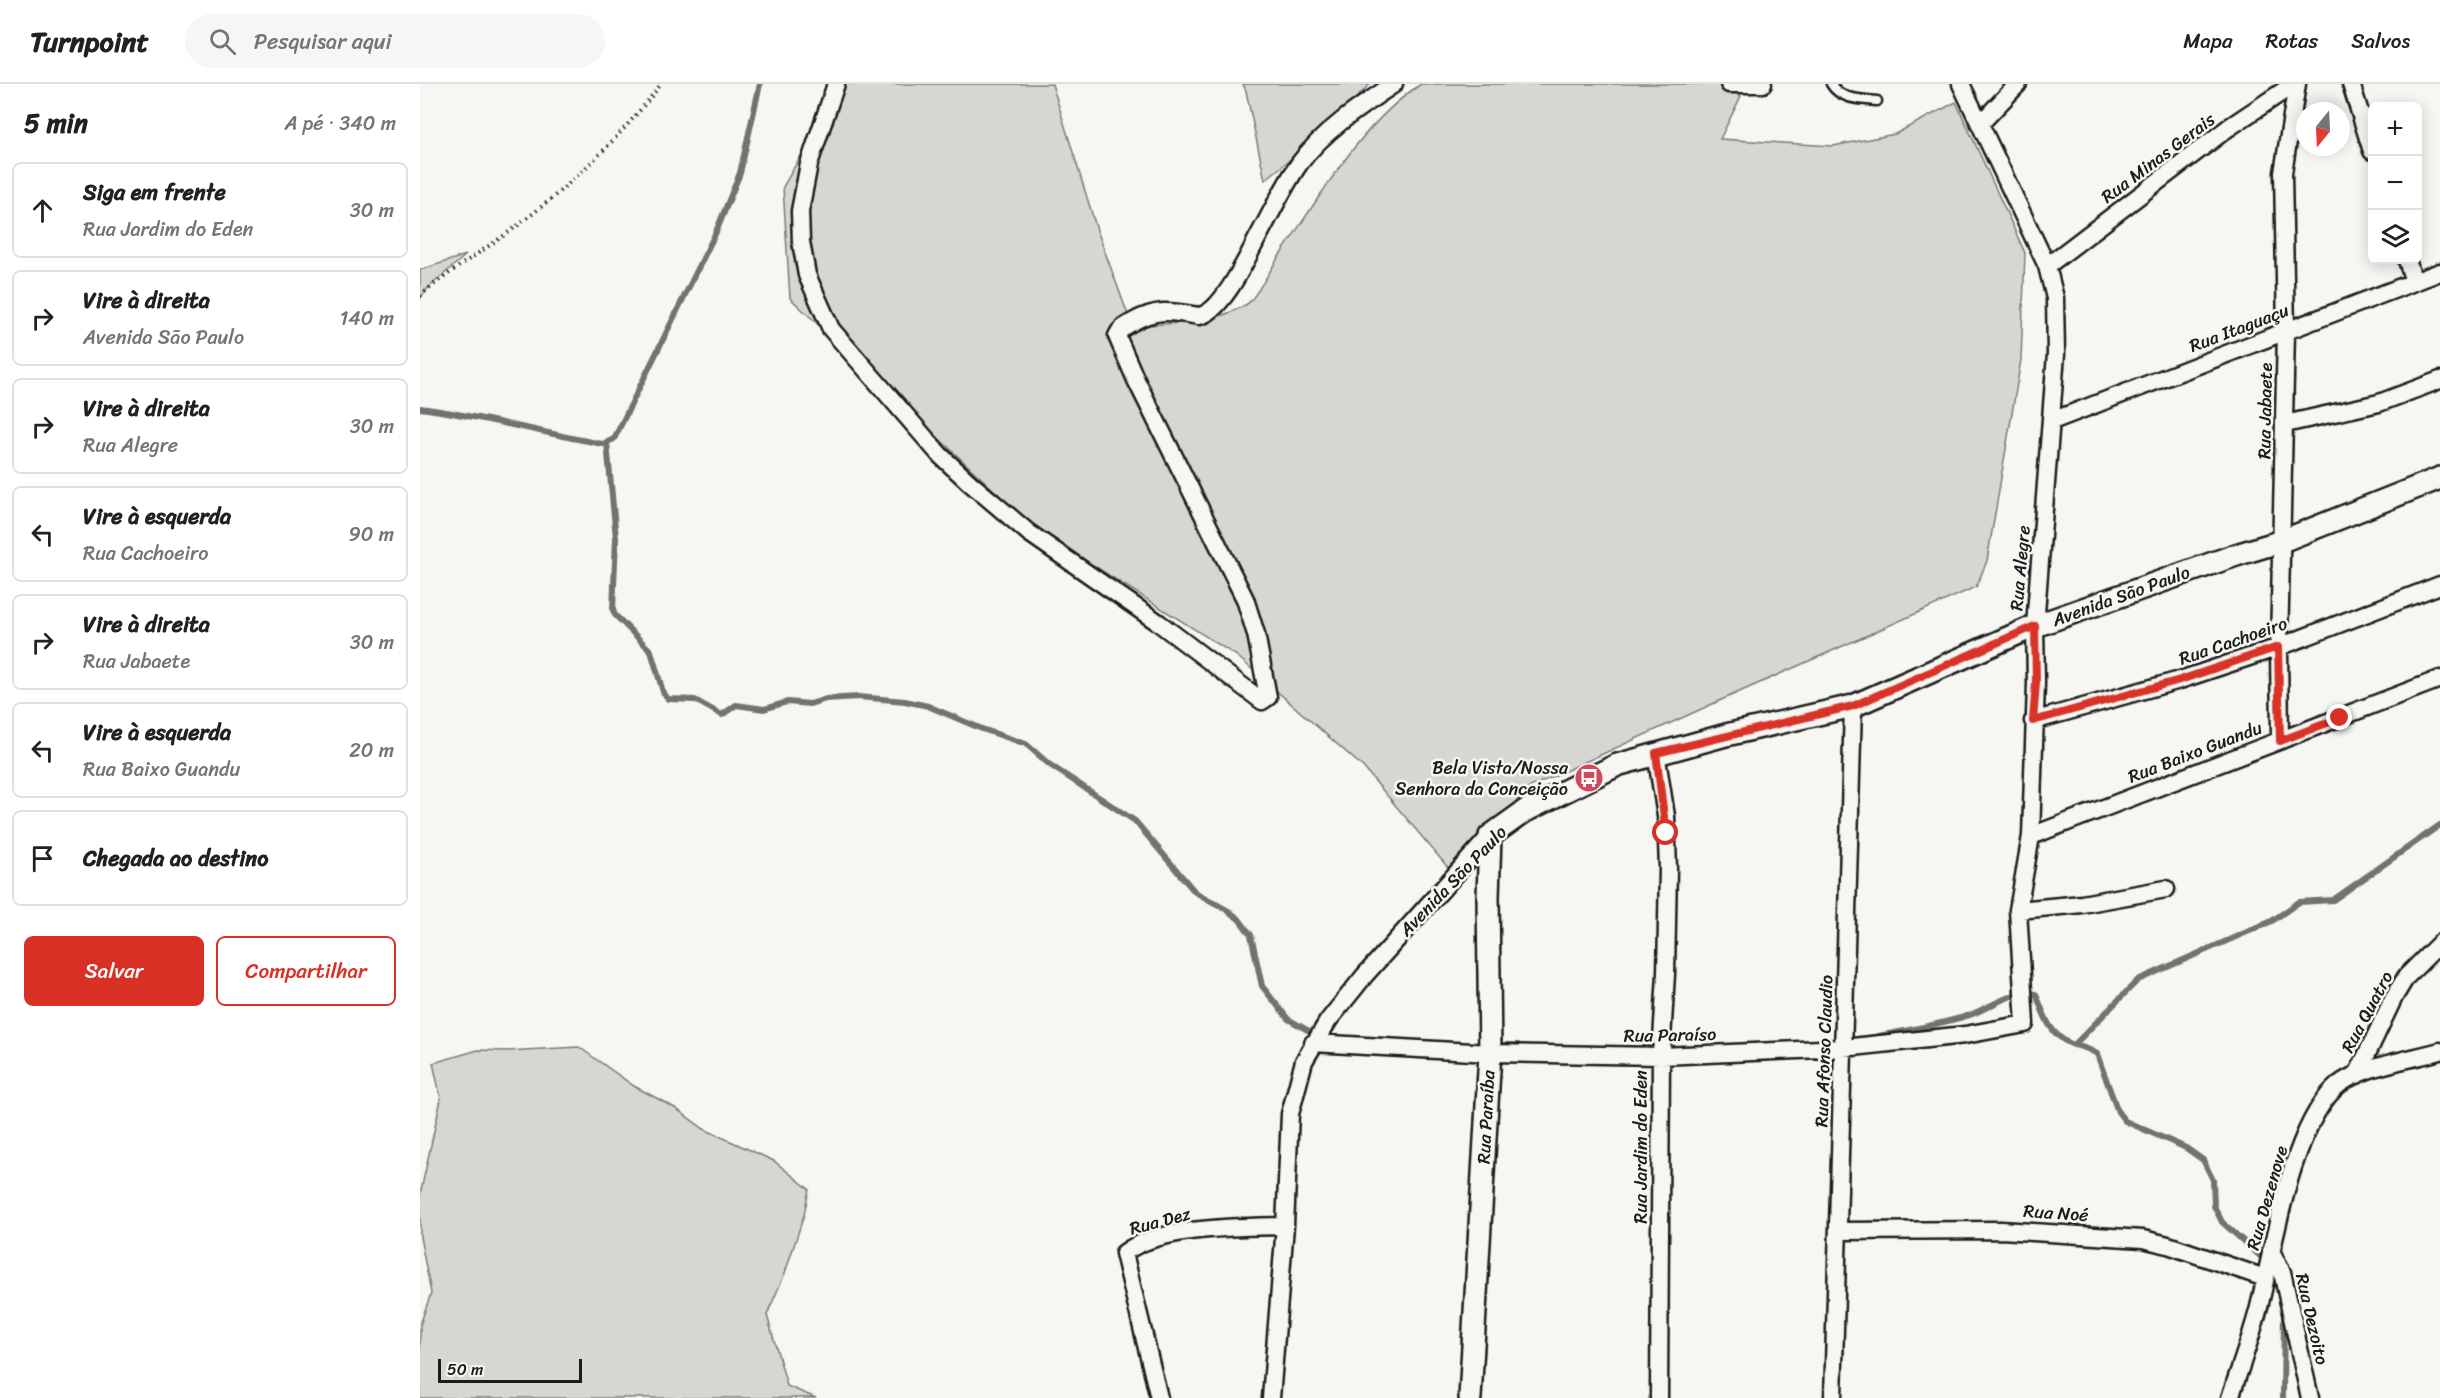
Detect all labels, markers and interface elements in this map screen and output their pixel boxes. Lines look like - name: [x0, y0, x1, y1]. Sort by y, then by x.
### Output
- search box: [185, 14, 605, 68]
- text: Turnpoint: [30, 17, 149, 66]
- text: Pesquisar aqui: [254, 22, 392, 61]
- text: Mapa: [2183, 22, 2232, 60]
- text: Rotas: [2265, 22, 2318, 60]
- text: Salvos: [2351, 22, 2410, 60]
- icon: search: [206, 25, 239, 58]
- text: 5 min: [24, 100, 88, 146]
- north arrow: [2296, 102, 2350, 156]
- map controls: [2368, 102, 2422, 264]
- button: +: [2368, 102, 2422, 156]
- street label: Rua Minas Gerais: [2094, 104, 2223, 212]
- text: A pé · 340 m: [284, 106, 396, 141]
- button: −: [2368, 156, 2422, 210]
- text: Siga em frente: [83, 173, 226, 212]
- text: 30 m: [350, 193, 394, 228]
- icon: ahead: [26, 194, 59, 227]
- button: layers: [2368, 210, 2422, 264]
- text: Rua Jardim do Eden: [83, 212, 253, 247]
- text: Vire à direita: [83, 281, 210, 320]
- street label: Rua Itaguaçu: [2184, 294, 2294, 362]
- text: 140 m: [340, 301, 394, 336]
- icon: right: [26, 302, 59, 335]
- text: Avenida São Paulo: [83, 320, 244, 355]
- street label: Rua Jabaete: [2248, 362, 2282, 460]
- text: Vire à direita: [83, 389, 210, 428]
- text: 30 m: [350, 409, 394, 444]
- icon: right: [26, 410, 59, 443]
- text: Rua Alegre: [83, 428, 178, 463]
- text: Vire à esquerda: [83, 497, 231, 536]
- text: 90 m: [349, 517, 394, 552]
- icon: left: [26, 518, 59, 551]
- street label: Rua Alegre: [2000, 524, 2040, 612]
- text: Rua Cachoeiro: [83, 536, 208, 571]
- street label: Avenida São Paulo: [2046, 556, 2195, 636]
- text: Vire à direita: [83, 605, 210, 644]
- street label: Rua Cachoeiro: [2174, 607, 2292, 675]
- text: 30 m: [350, 625, 394, 660]
- icon: right: [26, 626, 59, 659]
- text: Rua Jabaete: [83, 644, 190, 679]
- route end: [2326, 704, 2352, 730]
- street label: Rua Baixo Guandu: [2123, 712, 2267, 792]
- text: Vire à esquerda: [83, 713, 231, 752]
- text: 20 m: [349, 733, 394, 768]
- icon: left: [26, 734, 59, 767]
- text: Rua Baixo Guandu: [83, 752, 240, 787]
- place label: Bela Vista/Nossa Senhora da Conceição: [1395, 752, 1569, 805]
- bus stop icon: Bela Vista/Nossa Senhora da Conceição: [1573, 762, 1605, 794]
- street label: Avenida São Paulo: [1390, 818, 1515, 945]
- route start: [1652, 819, 1678, 845]
- text: Chegada ao destino: [83, 839, 268, 878]
- icon: arrive: [26, 842, 59, 875]
- button: Salvar: [24, 936, 204, 1006]
- button: Compartilhar: [216, 936, 396, 1006]
- street label: Rua Quatro: [2332, 965, 2402, 1059]
- street label: Rua Afonso Claudio: [1805, 974, 1843, 1128]
- street label: Rua Paraíso: [1623, 1018, 1717, 1052]
- street label: Rua Paraíba: [1468, 1068, 1504, 1165]
- street label: Rua Jardim do Eden: [1625, 1070, 1657, 1224]
- street label: Rua Dezenove: [2237, 1142, 2297, 1254]
- street label: Rua Noé: [2022, 1195, 2090, 1231]
- street label: Rua Dez: [1126, 1197, 1195, 1245]
- street label: Rua Dezoito: [2286, 1270, 2338, 1368]
- text: 50 m: [447, 1355, 483, 1384]
- scale bar: [438, 1356, 582, 1384]

